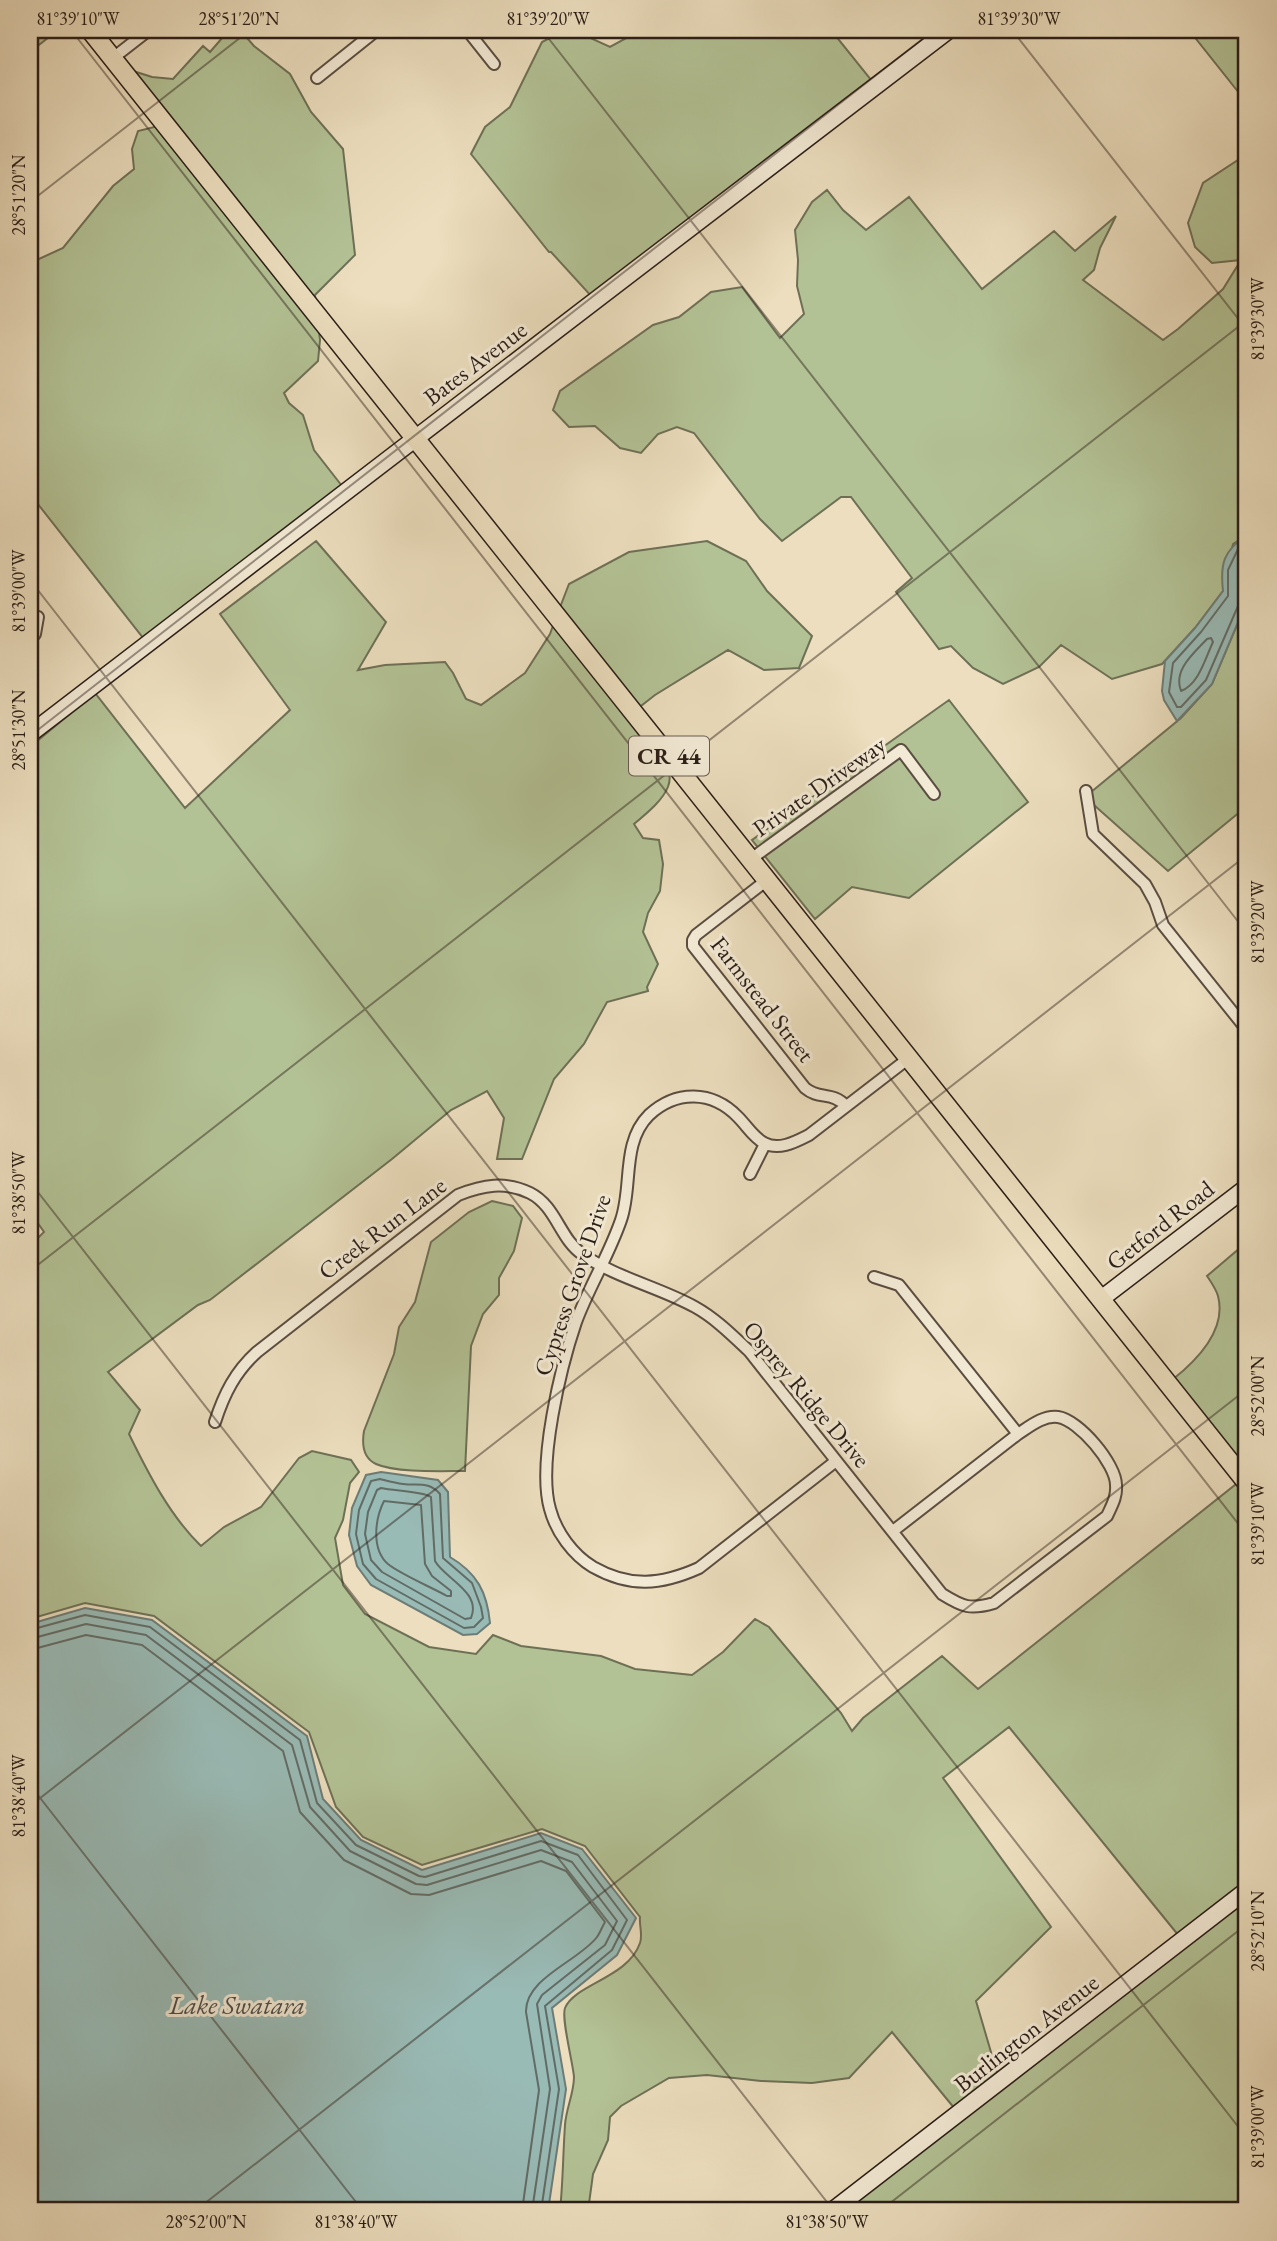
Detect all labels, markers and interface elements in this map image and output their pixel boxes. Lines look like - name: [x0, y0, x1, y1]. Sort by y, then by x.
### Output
- text: 81°39'10"W: [36, 7, 120, 30]
- text: 28°51'20"N: [199, 7, 280, 30]
- text: 81°39'20"W: [506, 7, 590, 30]
- text: 81°39'30"W: [977, 7, 1061, 30]
- text: 28°51'20"N: [7, 154, 30, 235]
- text: 81°39'30"W: [1246, 277, 1269, 361]
- street label: Bates Avenue: [417, 314, 533, 412]
- text: 81°39'00"W: [7, 549, 30, 633]
- text: 28°51'30"N: [7, 689, 30, 770]
- street label: Private Driveway: [746, 728, 892, 843]
- road number: CR 44: [629, 736, 709, 776]
- text: 81°39'20"W: [1246, 880, 1269, 964]
- street label: Farmstead Street: [704, 930, 822, 1069]
- text: 81°38'50"W: [7, 1151, 30, 1235]
- street label: Creek Run Lane: [312, 1170, 452, 1286]
- street label: Getford Road: [1100, 1173, 1221, 1277]
- street label: Cypress Grove Drive: [526, 1190, 618, 1380]
- street label: Osprey Ridge Drive: [737, 1314, 877, 1474]
- text: 28°52'00"N: [1246, 1355, 1269, 1436]
- text: 81°39'10"W: [1246, 1482, 1269, 1566]
- text: 81°38'40"W: [7, 1754, 30, 1838]
- text: 28°52'10"N: [1246, 1890, 1269, 1971]
- street label: Burlington Avenue: [947, 1967, 1105, 2099]
- water label: Lake Swatara: [168, 1988, 305, 2022]
- text: 81°39'00"W: [1246, 2085, 1269, 2169]
- text: 28°52'00"N: [166, 2210, 247, 2233]
- text: 81°38'40"W: [314, 2210, 398, 2233]
- text: 81°38'50"W: [785, 2210, 869, 2233]

